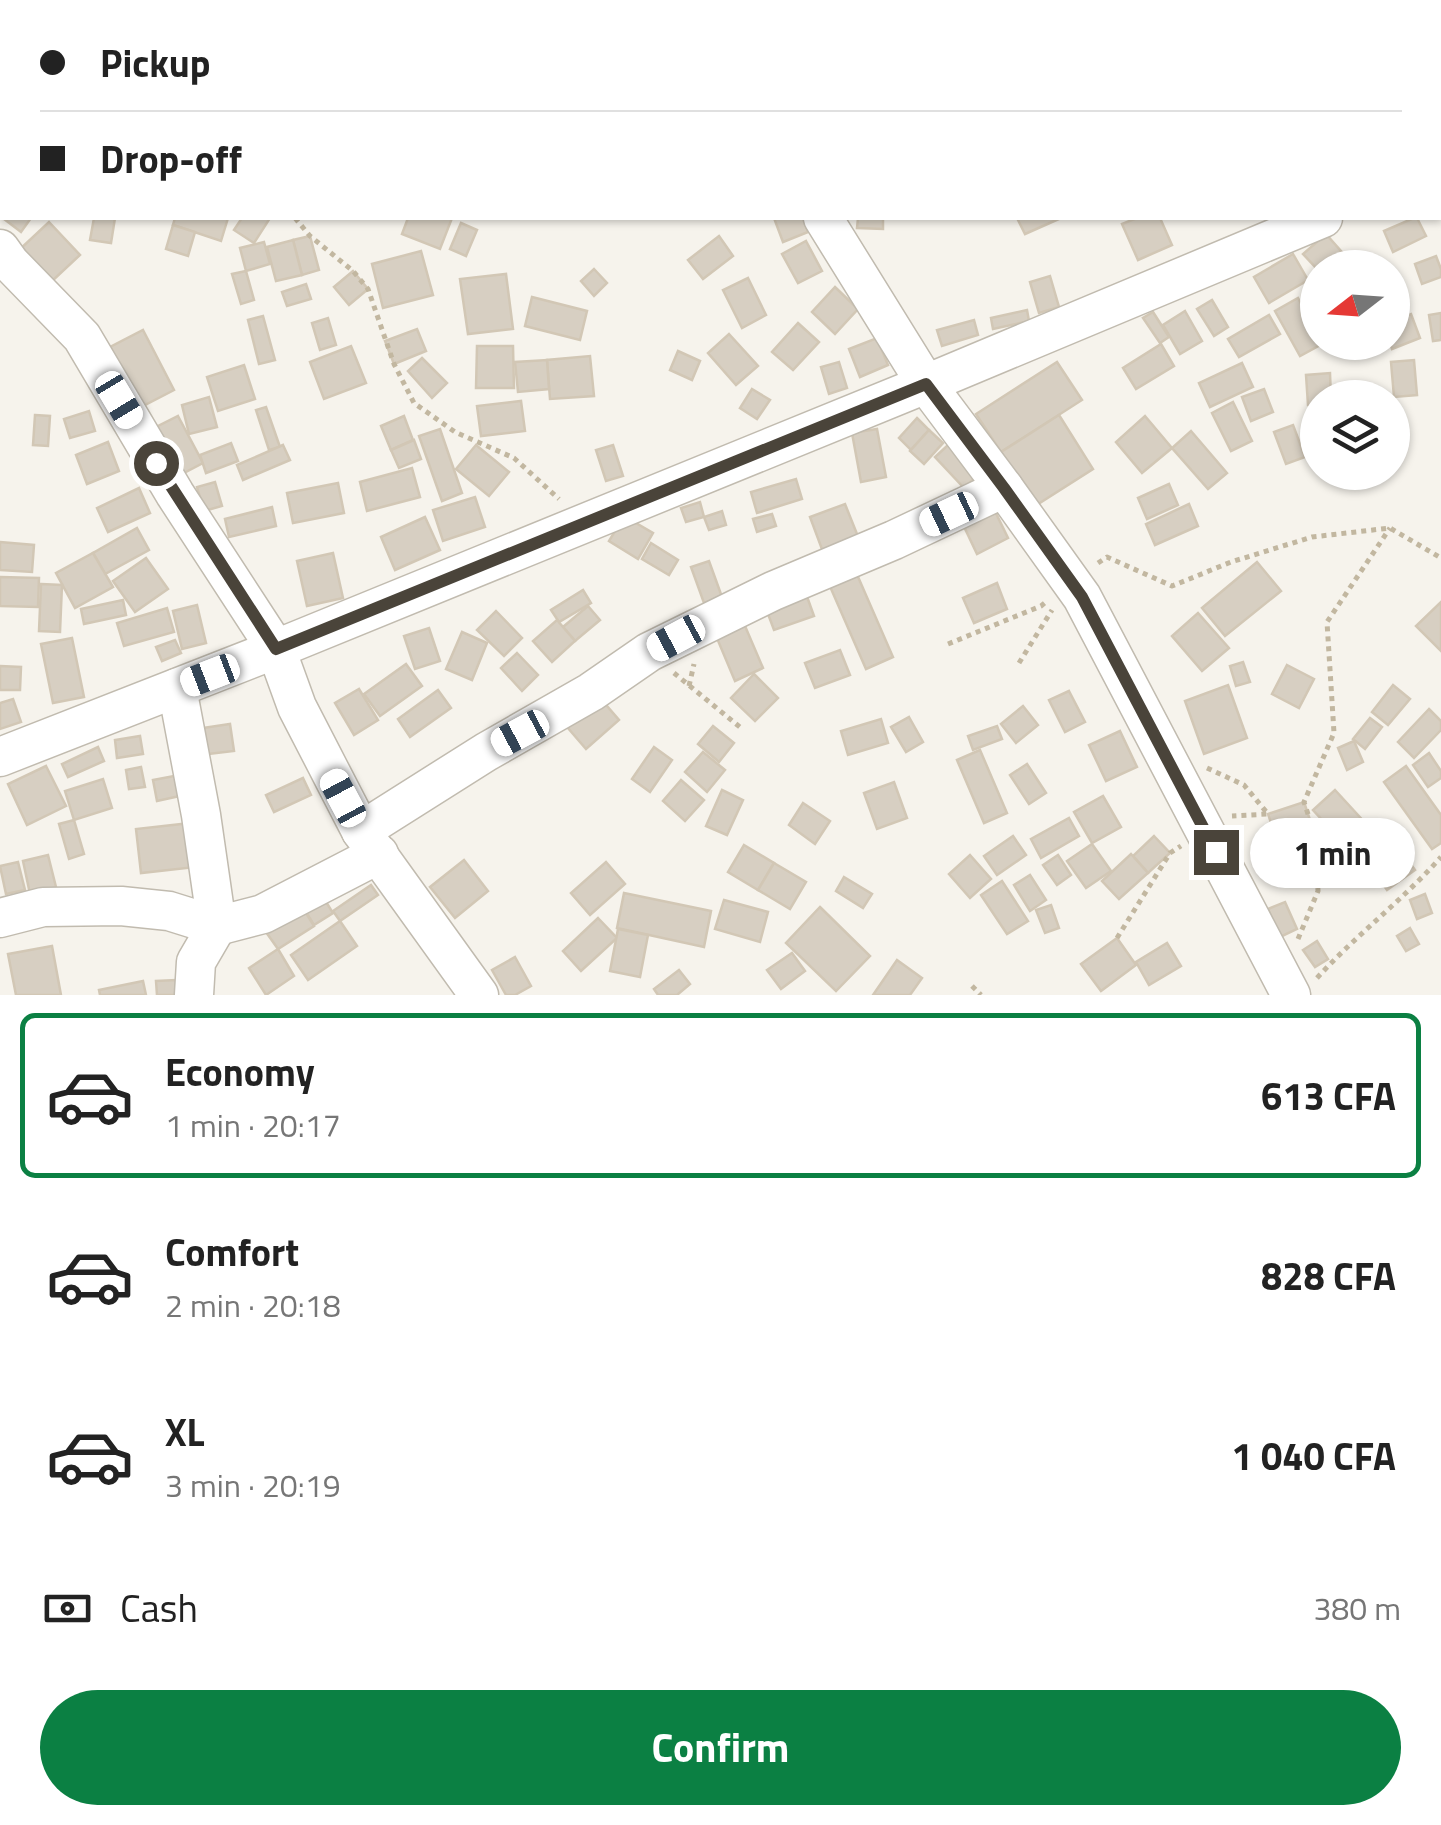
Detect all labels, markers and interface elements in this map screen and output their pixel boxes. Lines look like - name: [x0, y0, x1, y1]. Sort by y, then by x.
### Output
- text: Pickup: [100, 34, 210, 92]
- text: Drop-off: [100, 130, 242, 188]
- north arrow: [1300, 250, 1410, 360]
- map controls: [1300, 250, 1410, 490]
- car: [91, 367, 147, 433]
- button: layers: [1300, 380, 1410, 490]
- route start: [134, 441, 179, 486]
- car: [915, 488, 983, 540]
- car: [642, 611, 710, 665]
- car: [177, 650, 243, 700]
- car: [486, 706, 554, 760]
- car: [316, 764, 370, 832]
- callout: 1 min: [1251, 817, 1416, 887]
- text: 1 min: [1294, 829, 1371, 877]
- route end: [1194, 830, 1239, 875]
- text: Economy: [165, 1043, 315, 1101]
- icon: car: [45, 1051, 135, 1141]
- text: 613 CFA: [1261, 1067, 1396, 1125]
- text: 1 min · 20:17: [165, 1101, 341, 1149]
- text: Comfort: [165, 1223, 299, 1281]
- icon: car: [45, 1231, 135, 1321]
- text: 828 CFA: [1261, 1247, 1396, 1305]
- text: 2 min · 20:18: [165, 1281, 341, 1329]
- text: XL: [165, 1403, 205, 1461]
- icon: car: [45, 1411, 135, 1501]
- text: 1 040 CFA: [1231, 1427, 1396, 1485]
- text: 3 min · 20:19: [165, 1461, 341, 1509]
- text: Cash: [120, 1579, 198, 1637]
- icon: cash: [40, 1581, 95, 1636]
- text: 380 m: [1313, 1584, 1401, 1632]
- button: Confirm: [40, 1690, 1401, 1805]

